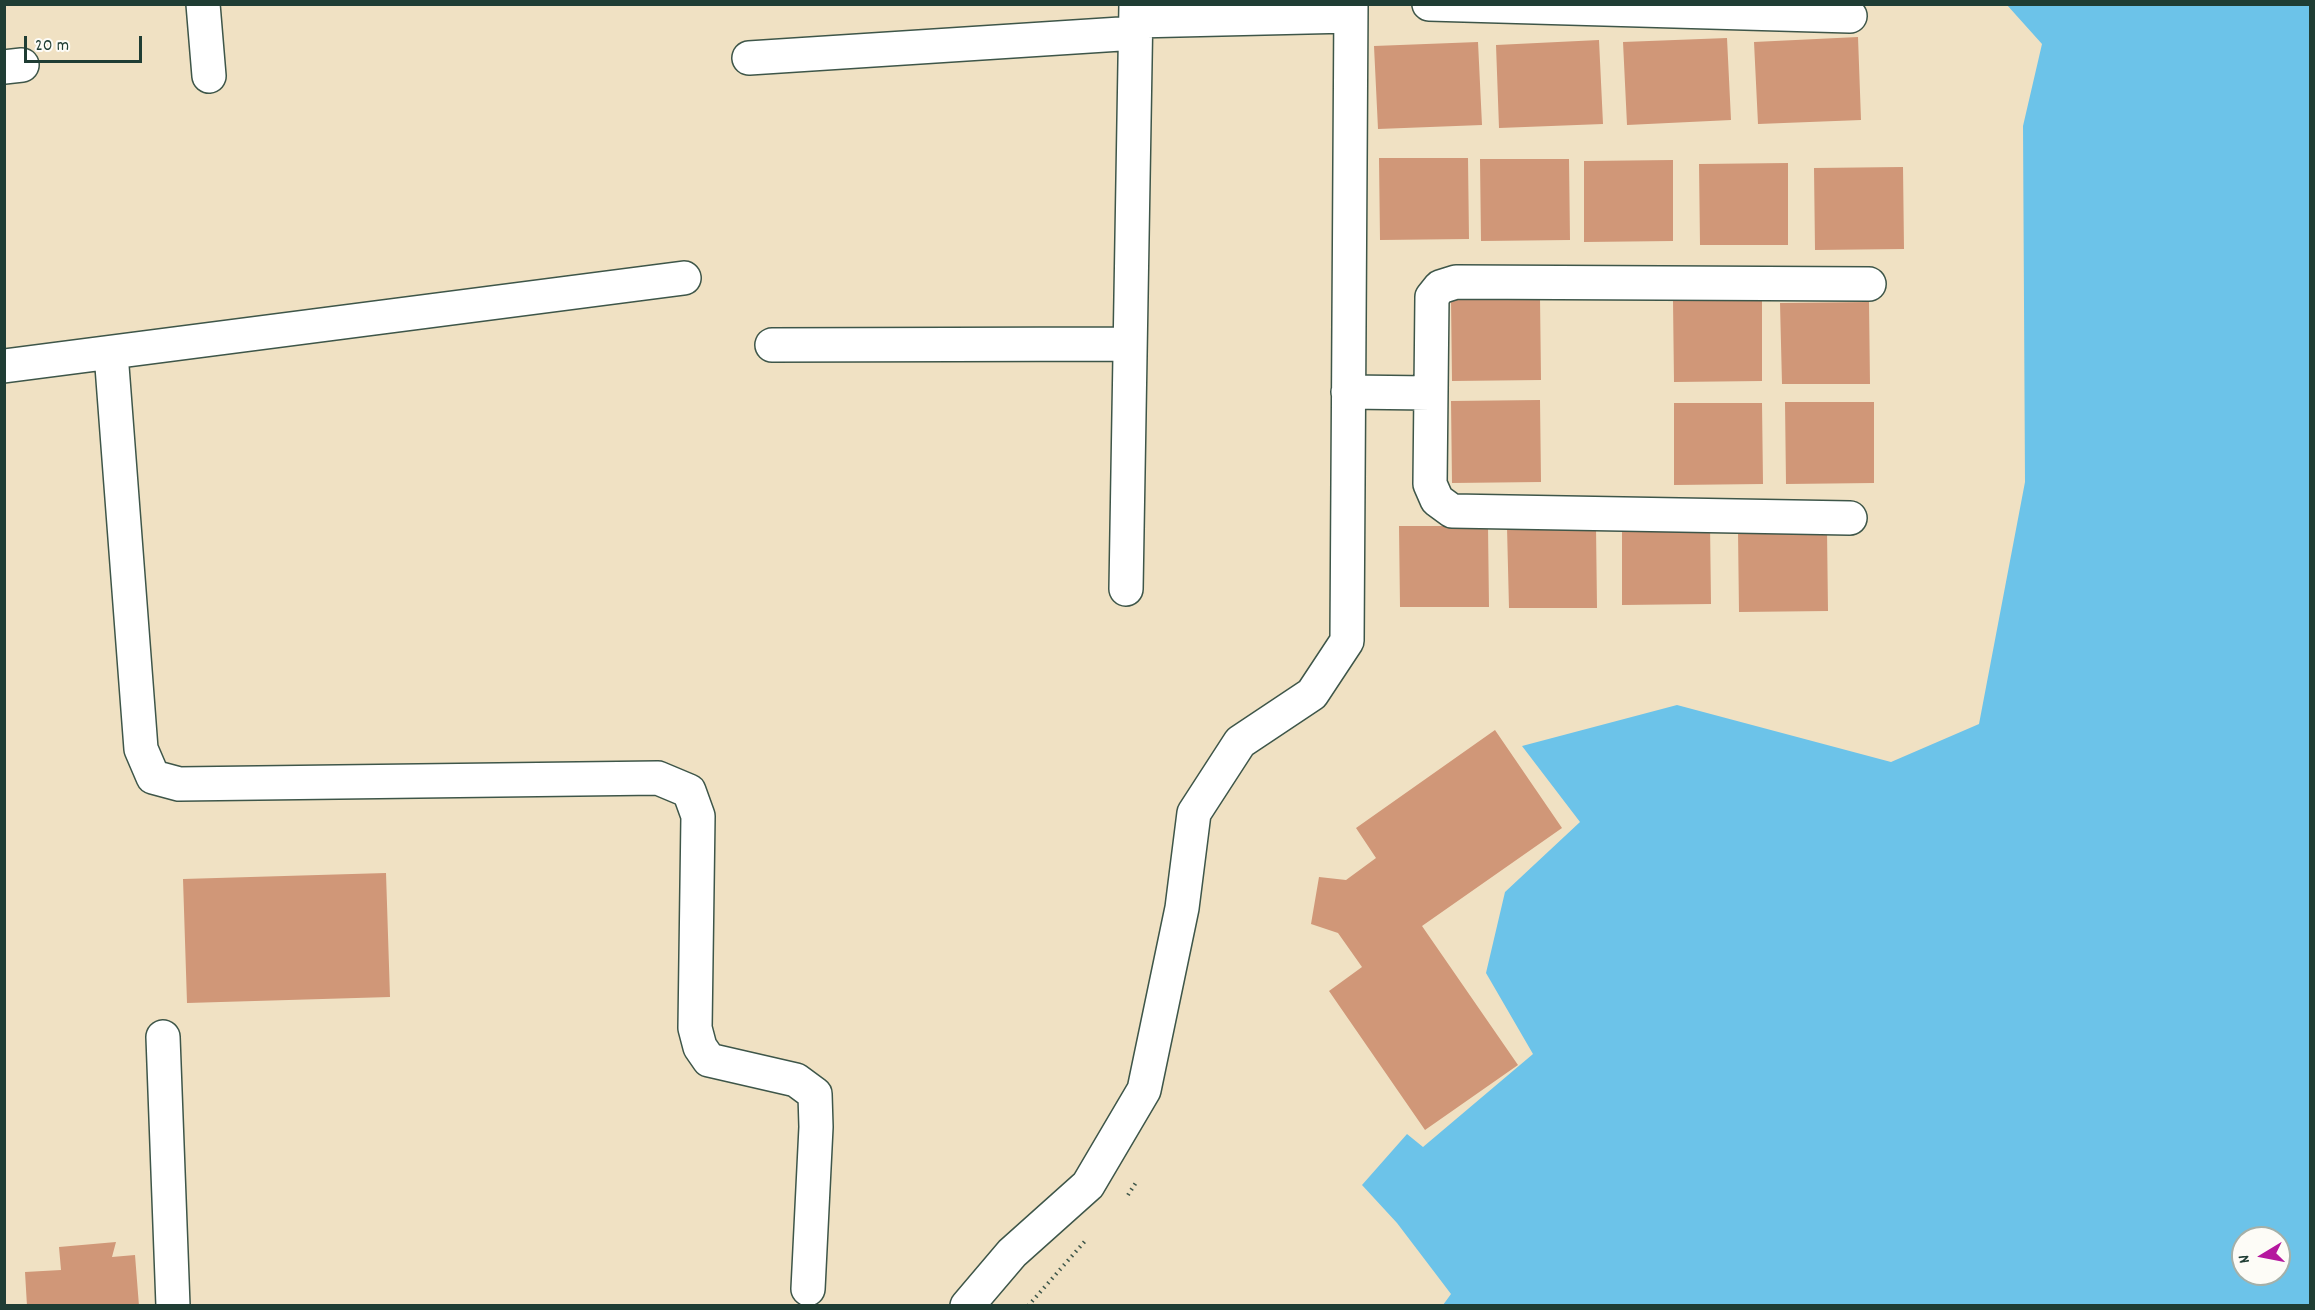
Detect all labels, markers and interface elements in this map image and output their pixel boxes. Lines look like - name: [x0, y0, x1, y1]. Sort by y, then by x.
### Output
- scale bar: [27, 24, 146, 62]
- text: 20 m: [35, 34, 69, 59]
- north arrow: [2231, 1226, 2291, 1286]
- text: N: [2233, 1253, 2257, 1265]

